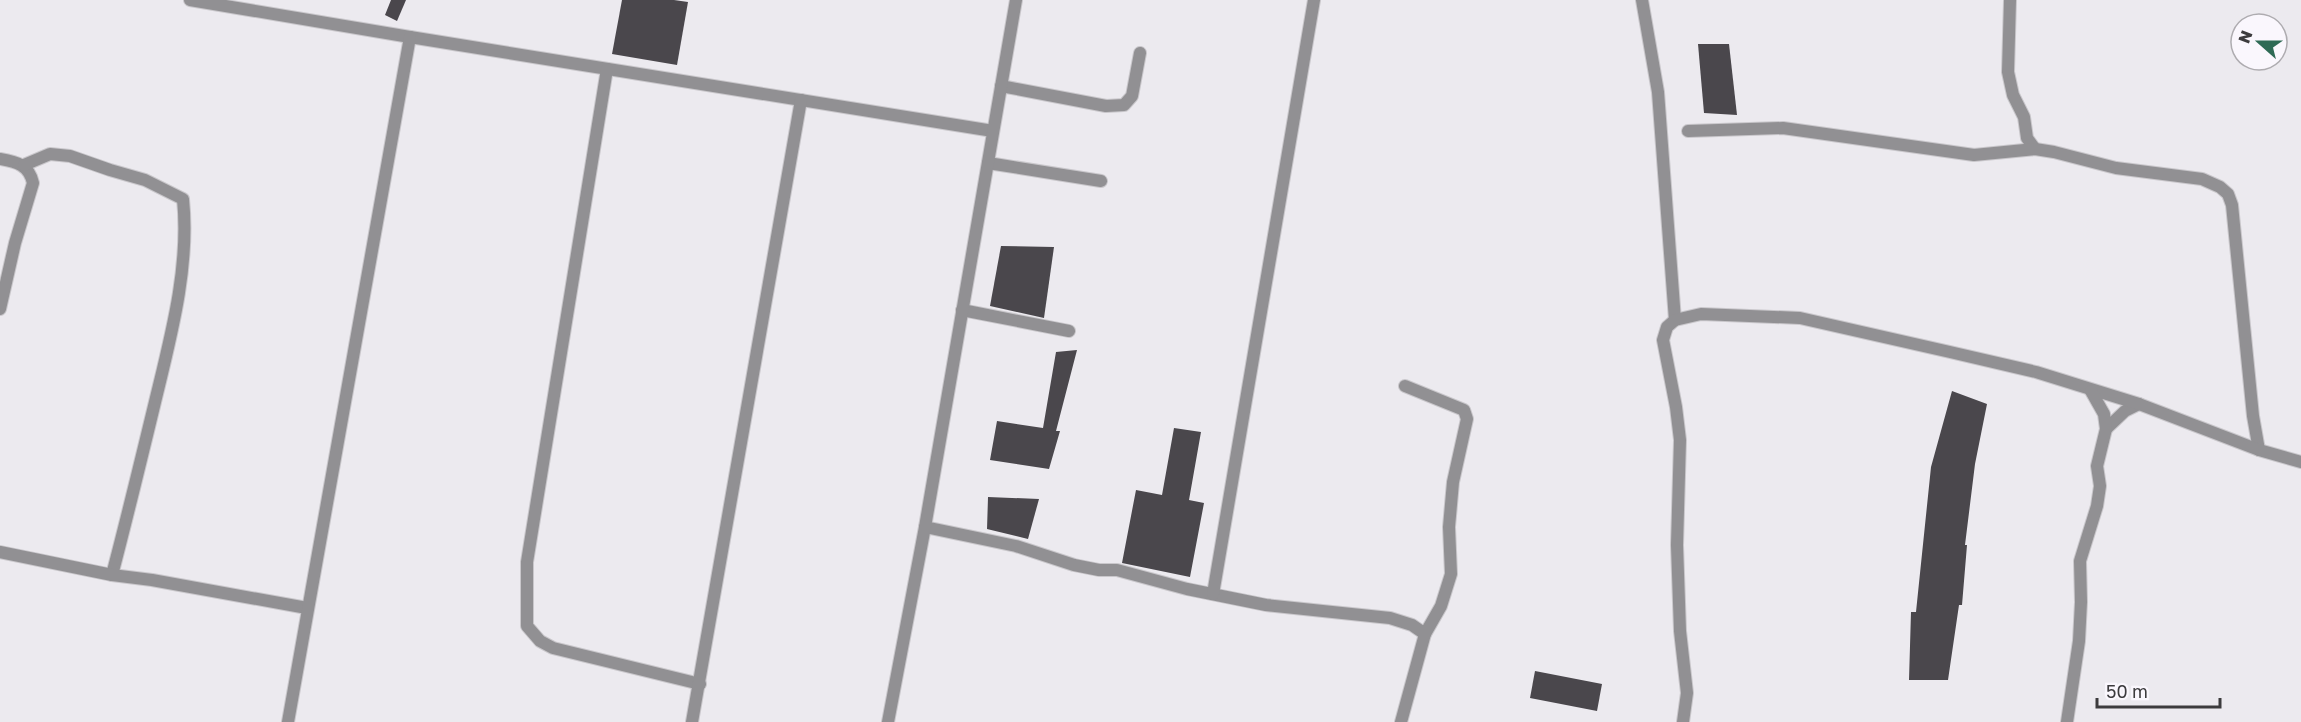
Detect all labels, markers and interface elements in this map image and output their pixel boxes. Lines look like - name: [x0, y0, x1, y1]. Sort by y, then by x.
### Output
- north arrow: [2229, 12, 2289, 72]
- text: N: [2233, 27, 2257, 46]
- scale bar: [2097, 671, 2220, 709]
- text: 50 m: [2106, 680, 2148, 702]

